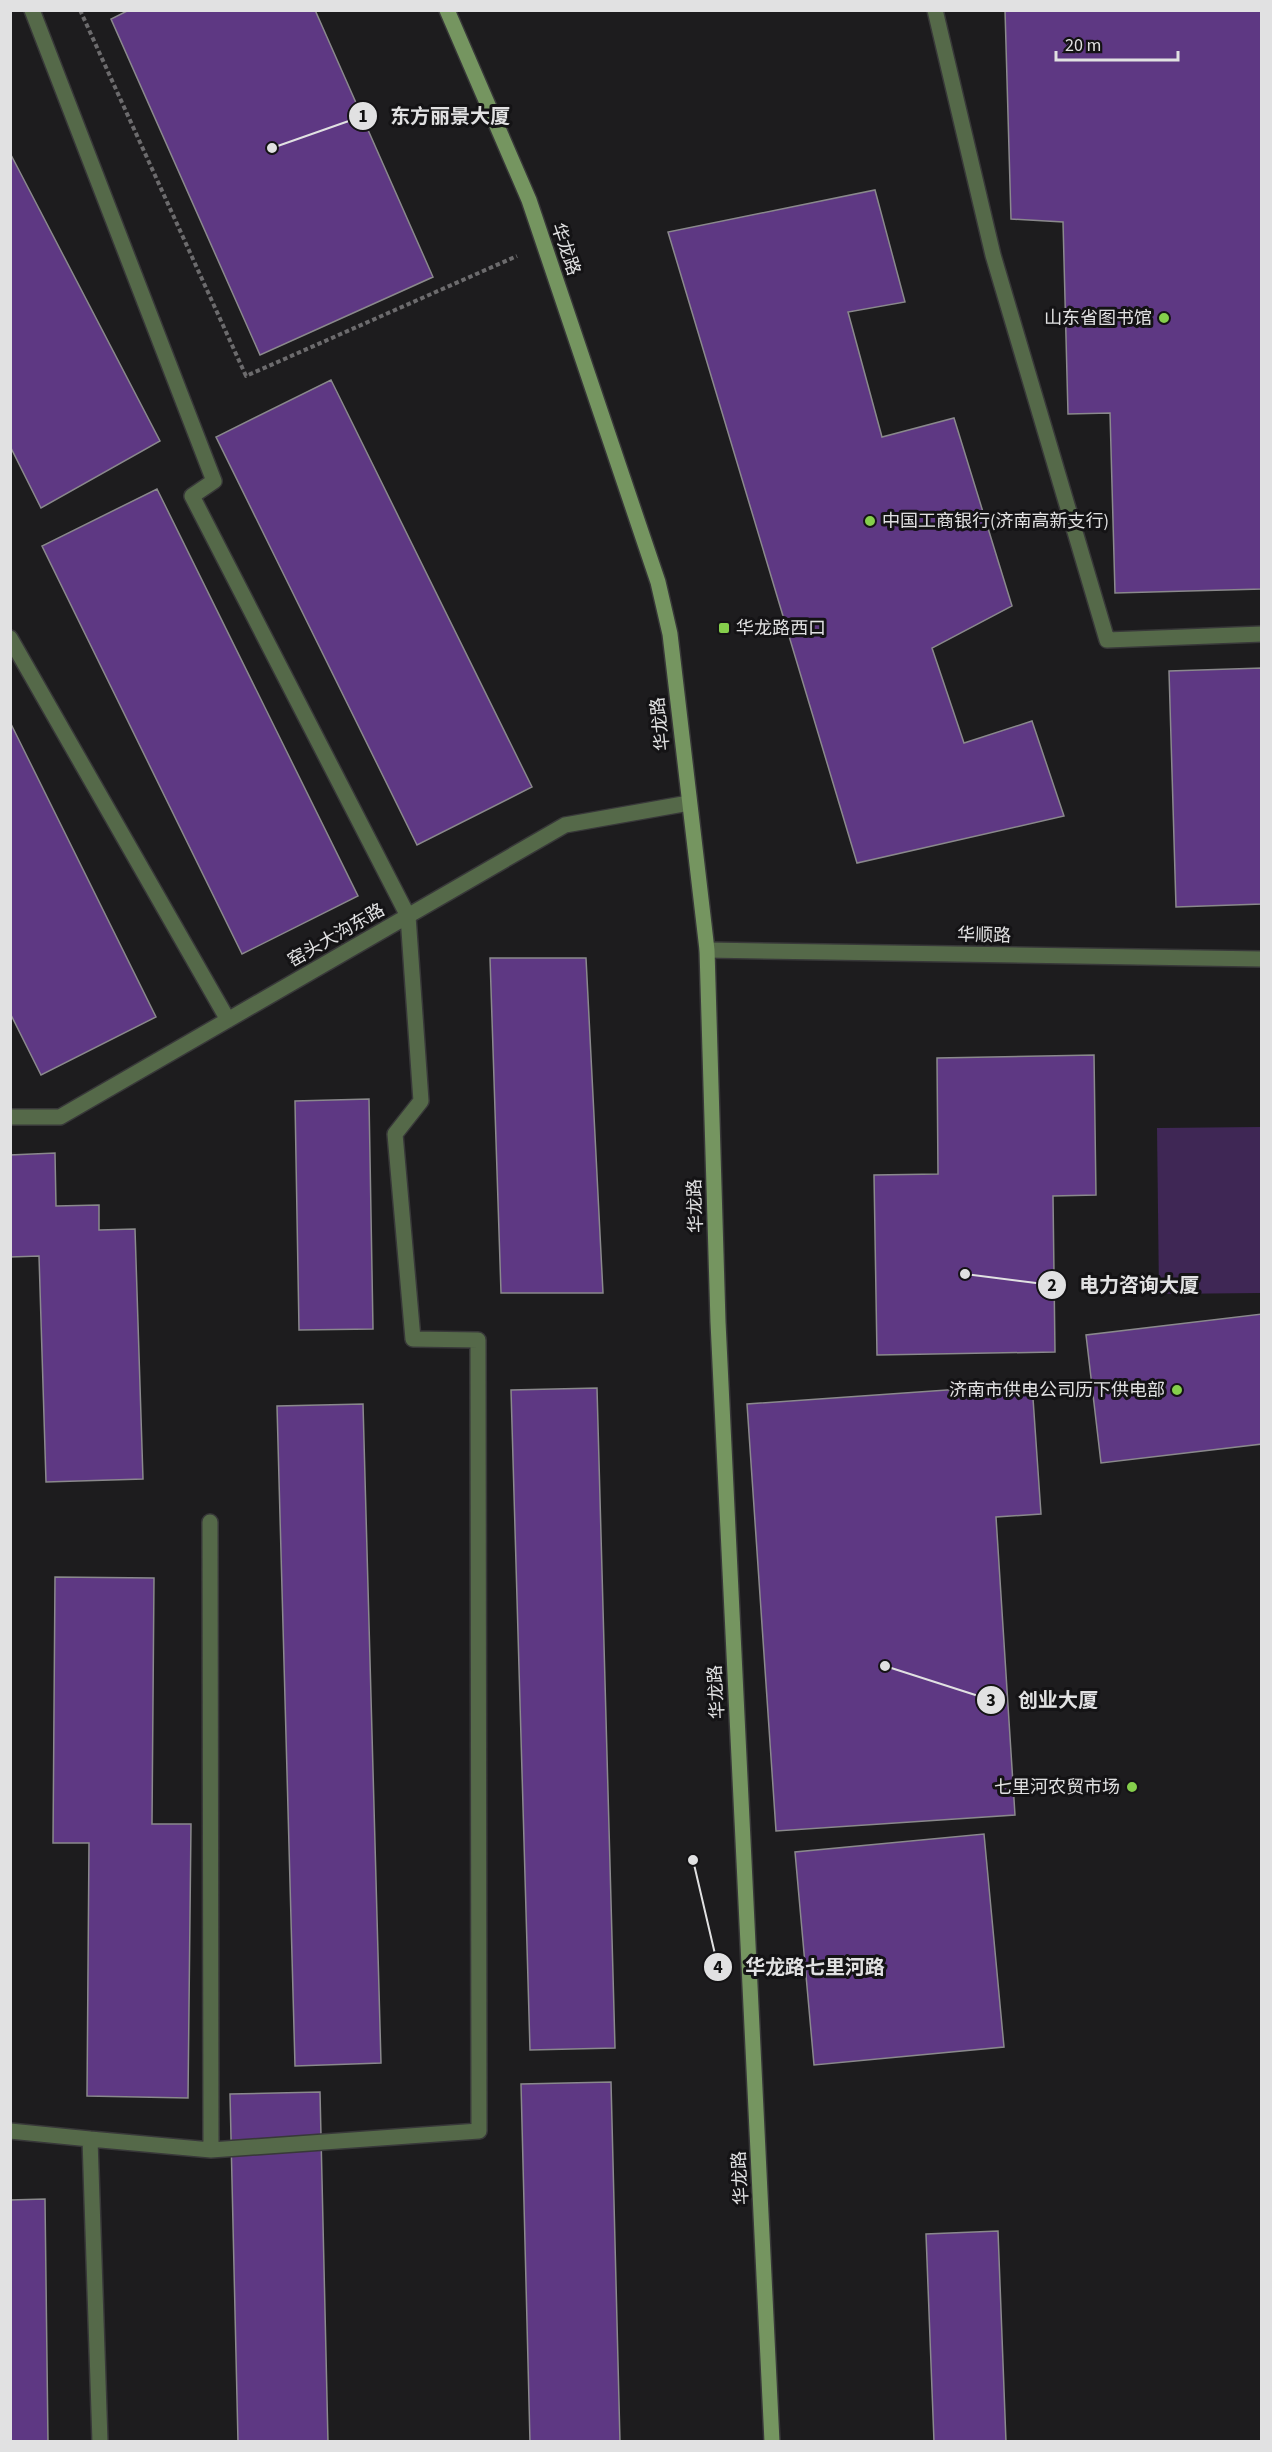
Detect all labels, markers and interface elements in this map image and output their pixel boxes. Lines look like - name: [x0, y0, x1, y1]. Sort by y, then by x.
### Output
- scale bar: [1056, 24, 1178, 62]
- text: 20 m: [1065, 33, 1101, 58]
- callout: 东方丽景大厦: [348, 97, 522, 135]
- text: 东方丽景大厦: [390, 103, 510, 131]
- text: 1: [358, 104, 368, 129]
- street label: 华龙路: [545, 220, 586, 279]
- place label: 山东省图书馆: [1044, 306, 1152, 331]
- marker: 山东省图书馆: [1157, 311, 1171, 325]
- place label: 中国工商银行(济南高新支行): [882, 509, 1109, 534]
- marker: 中国工商银行(济南高新支行): [863, 514, 877, 528]
- place label: 华龙路西口: [736, 616, 826, 641]
- marker: 华龙路西口: [717, 621, 731, 635]
- street label: 华龙路: [645, 696, 676, 752]
- street label: 窑头大沟东路: [283, 898, 389, 973]
- street label: 华顺路: [957, 923, 1011, 948]
- street label: 华龙路: [682, 1179, 709, 1233]
- callout: 电力咨询大厦: [1037, 1266, 1211, 1304]
- text: 电力咨询大厦: [1079, 1272, 1199, 1300]
- text: 2: [1047, 1273, 1057, 1298]
- place label: 济南市供电公司历下供电部: [949, 1378, 1165, 1403]
- marker: 济南市供电公司历下供电部: [1170, 1383, 1184, 1397]
- street label: 华龙路: [703, 1664, 730, 1720]
- callout: 创业大厦: [976, 1681, 1110, 1719]
- text: 创业大厦: [1018, 1687, 1098, 1715]
- text: 3: [986, 1688, 996, 1713]
- place label: 七里河农贸市场: [994, 1775, 1120, 1800]
- marker: 七里河农贸市场: [1125, 1780, 1139, 1794]
- callout: 华龙路七里河路: [703, 1948, 897, 1986]
- text: 华龙路七里河路: [745, 1954, 885, 1982]
- text: 4: [713, 1955, 723, 1980]
- street label: 华龙路: [727, 2150, 754, 2206]

